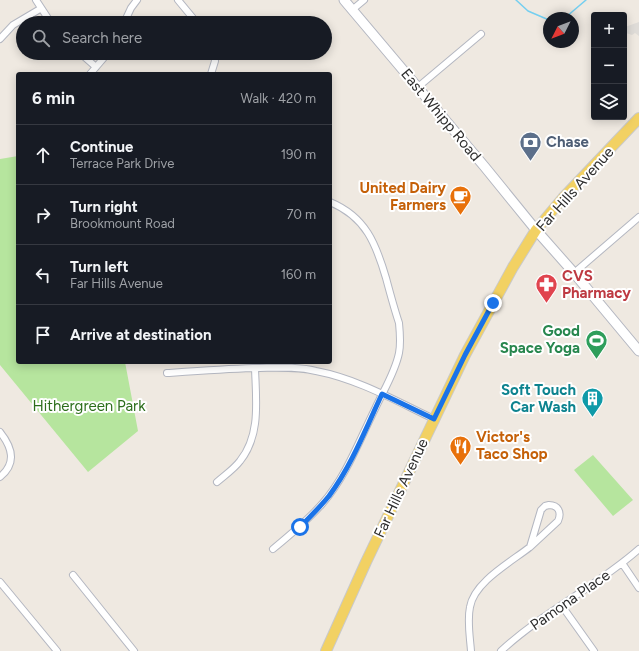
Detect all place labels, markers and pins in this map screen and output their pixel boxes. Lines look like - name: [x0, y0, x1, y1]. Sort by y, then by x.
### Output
- bank icon: Chase: [518, 129, 544, 162]
- place label: Chase: [546, 133, 589, 151]
- place label: United Dairy Farmers: [360, 179, 446, 214]
- cafe icon: United Dairy Farmers: [448, 184, 474, 217]
- place label: CVS Pharmacy: [562, 267, 631, 302]
- pharmacy icon: CVS Pharmacy: [533, 272, 559, 305]
- place label: Good Space Yoga: [500, 322, 580, 357]
- sports icon: Good Space Yoga: [583, 327, 609, 360]
- place label: Soft Touch Car Wash: [501, 381, 576, 416]
- building icon: Soft Touch Car Wash: [579, 386, 605, 419]
- place label: Victor's Taco Shop: [476, 428, 548, 463]
- restaurant icon: Victor's Taco Shop: [447, 433, 473, 466]

